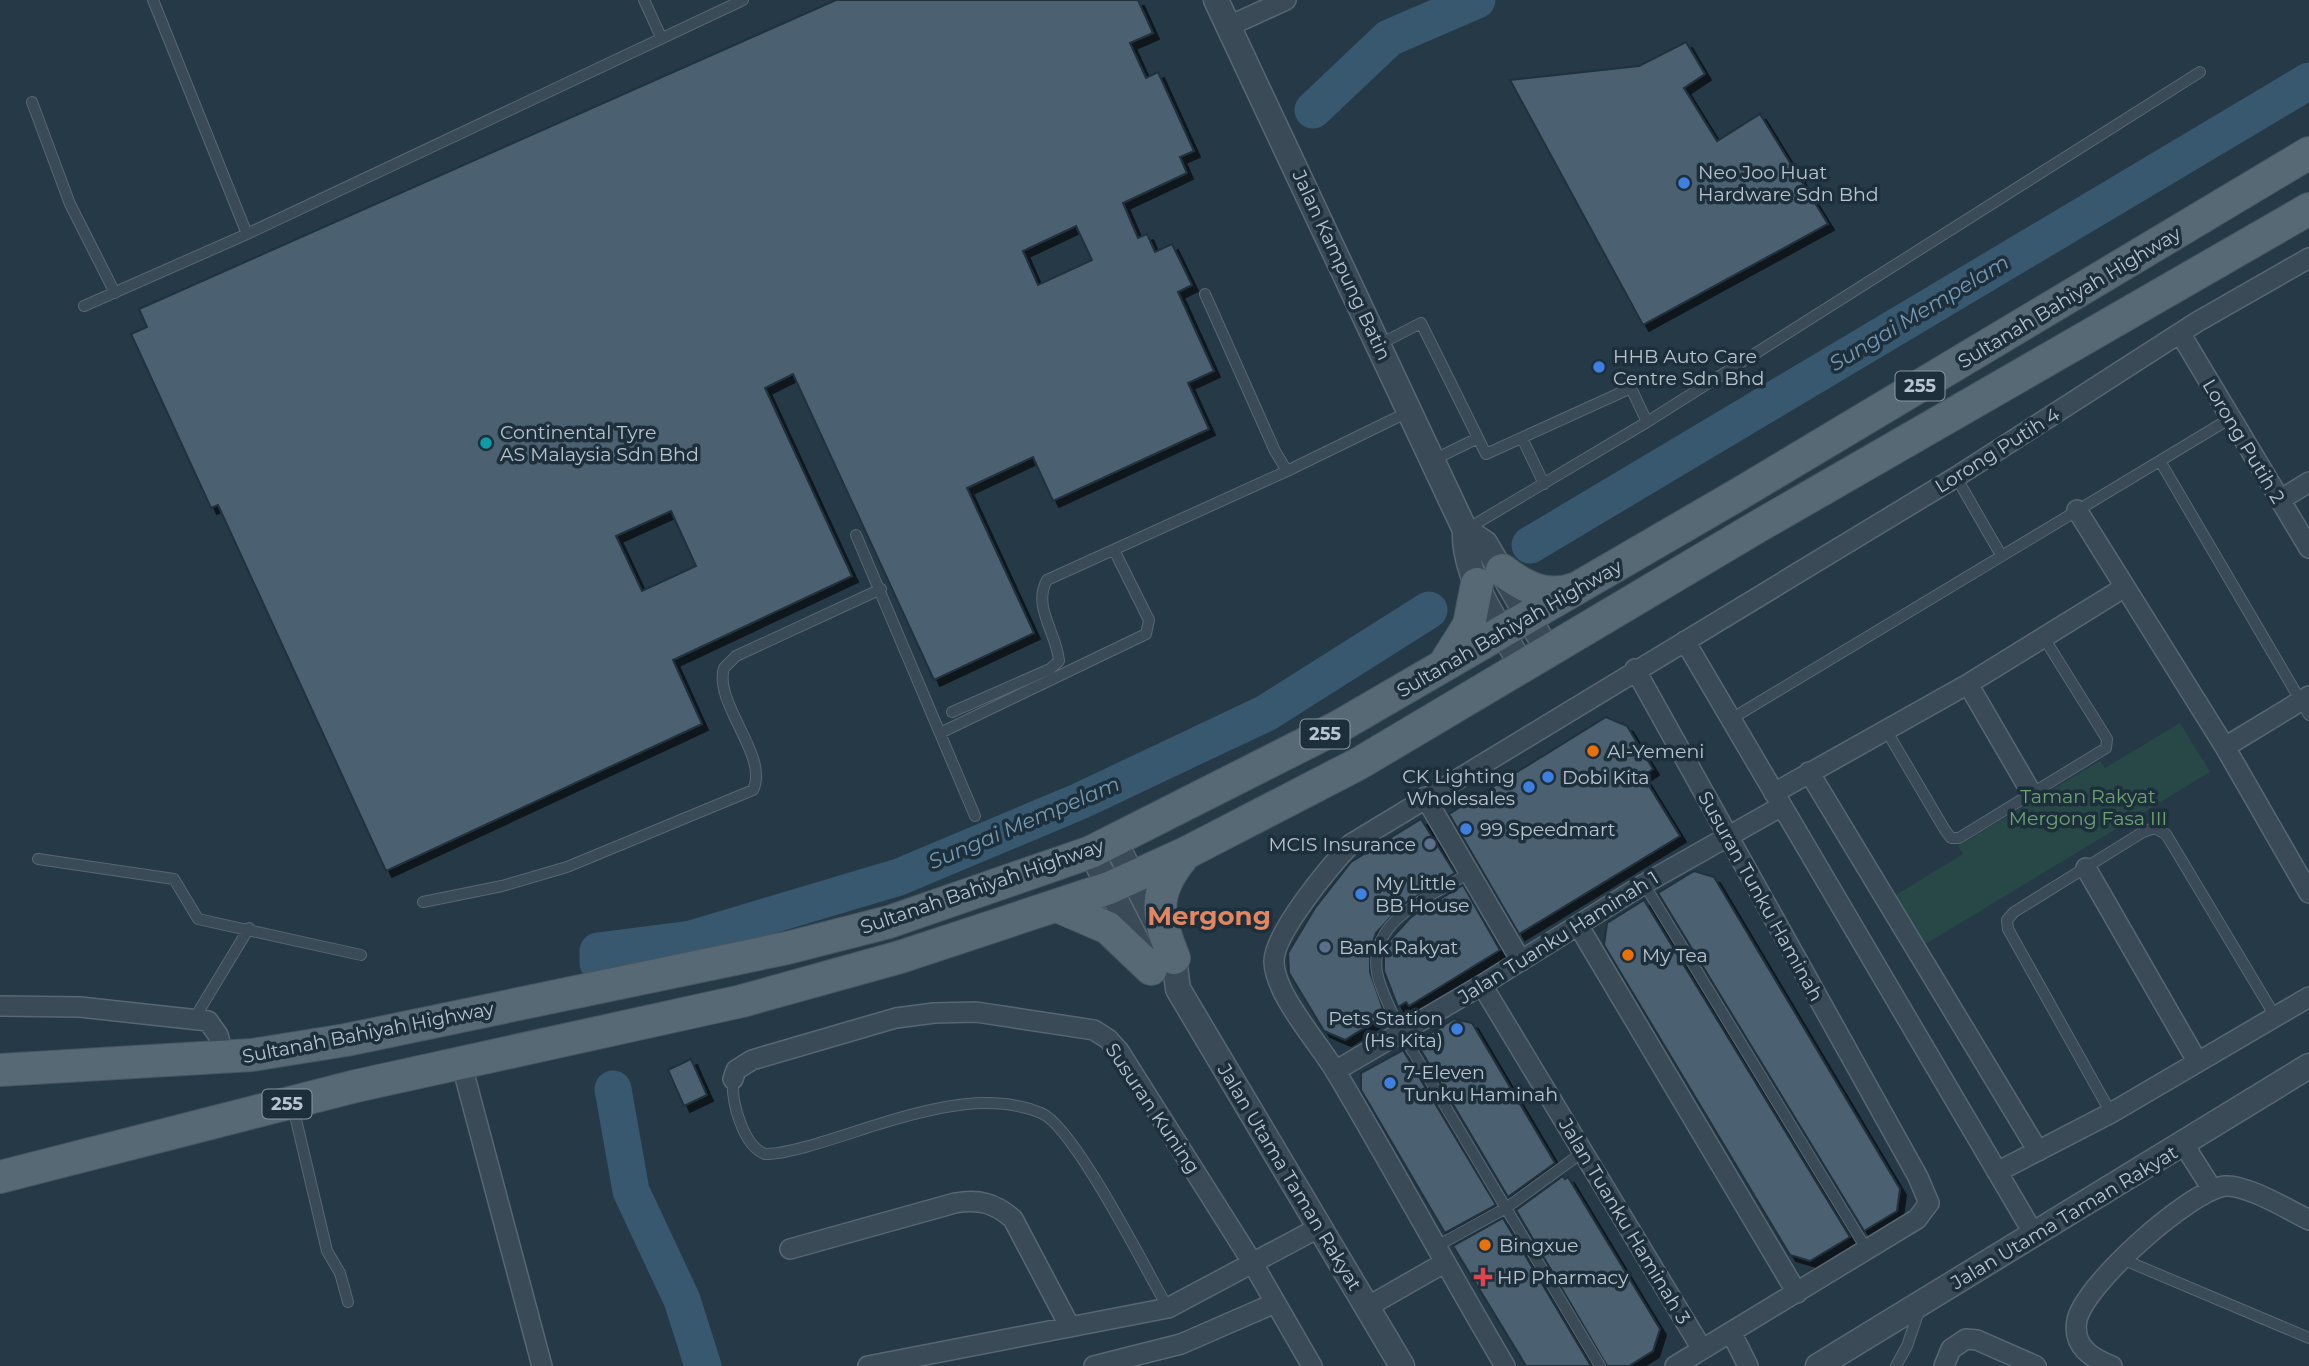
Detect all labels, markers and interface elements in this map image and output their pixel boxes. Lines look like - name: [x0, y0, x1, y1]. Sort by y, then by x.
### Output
- place label: Neo Joo Huat Hardware Sdn Bhd: [1698, 161, 1879, 206]
- street label: Jalan Kampung Batin: [1287, 166, 1396, 364]
- marker: Neo Joo Huat Hardware Sdn Bhd: [1676, 175, 1692, 191]
- street label: Sultanah Bahiyah Highway: [1954, 221, 2185, 373]
- water label: Sungai Mempelam: [1824, 249, 2013, 376]
- place label: HHB Auto Care Centre Sdn Bhd: [1613, 345, 1764, 390]
- marker: HHB Auto Care Centre Sdn Bhd: [1591, 359, 1607, 375]
- road number: 255: [1896, 372, 1944, 400]
- street label: Lorong Putih 2: [2197, 375, 2290, 508]
- street label: Lorong Putih 4: [1931, 403, 2064, 498]
- place label: Continental Tyre AS Malaysia Sdn Bhd: [500, 421, 699, 466]
- marker: Continental Tyre AS Malaysia Sdn Bhd: [478, 435, 494, 451]
- street label: Sultanah Bahiyah Highway: [1393, 554, 1626, 702]
- road number: 255: [1300, 720, 1350, 748]
- place label: Al-Yemeni: [1607, 740, 1704, 763]
- marker: Al-Yemeni: [1585, 743, 1601, 759]
- place label: CK Lighting Wholesales: [1402, 765, 1515, 810]
- place label: Dobi Kita: [1562, 766, 1650, 789]
- marker: Dobi Kita: [1540, 769, 1556, 785]
- water label: Sungai Mempelam: [925, 771, 1123, 874]
- marker: CK Lighting Wholesales: [1521, 779, 1537, 795]
- park label: Taman Rakyat Mergong Fasa III: [2009, 785, 2167, 830]
- street label: Susuran Tunku Haminah: [1693, 787, 1828, 1005]
- place label: 99 Speedmart: [1480, 818, 1616, 841]
- marker: 99 Speedmart: [1458, 821, 1474, 837]
- place label: MCIS Insurance: [1268, 833, 1416, 856]
- street label: Sultanah Bahiyah Highway: [857, 834, 1108, 939]
- marker: MCIS Insurance: [1422, 836, 1438, 852]
- street label: Jalan Tuanku Haminah 1: [1453, 866, 1663, 1009]
- place label: My Little BB House: [1375, 872, 1470, 917]
- marker: My Little BB House: [1353, 886, 1369, 902]
- district label: Mergong: [1147, 900, 1271, 932]
- place label: Bank Rakyat: [1339, 936, 1459, 959]
- marker: Bank Rakyat: [1317, 939, 1333, 955]
- place label: My Tea: [1642, 944, 1708, 967]
- marker: My Tea: [1620, 947, 1636, 963]
- street label: Sultanah Bahiyah Highway: [240, 997, 497, 1068]
- place label: Pets Station (Hs Kita): [1328, 1007, 1443, 1052]
- marker: Pets Station (Hs Kita): [1449, 1021, 1465, 1037]
- street label: Susuran Kuning: [1101, 1039, 1205, 1178]
- street label: Jalan Utama Taman Rakyat: [1212, 1059, 1367, 1295]
- place label: 7-Eleven Tunku Haminah: [1404, 1061, 1558, 1106]
- marker: 7-Eleven Tunku Haminah: [1382, 1075, 1398, 1091]
- road number: 255: [262, 1090, 312, 1119]
- street label: Jalan Tuanku Haminah 3: [1553, 1113, 1695, 1328]
- street label: Jalan Utama Taman Rakyat: [1946, 1140, 2182, 1295]
- place label: Bingxue: [1499, 1234, 1579, 1257]
- marker: Bingxue: [1477, 1237, 1493, 1253]
- place label: HP Pharmacy: [1497, 1266, 1629, 1289]
- marker: HP Pharmacy: [1475, 1269, 1491, 1285]

